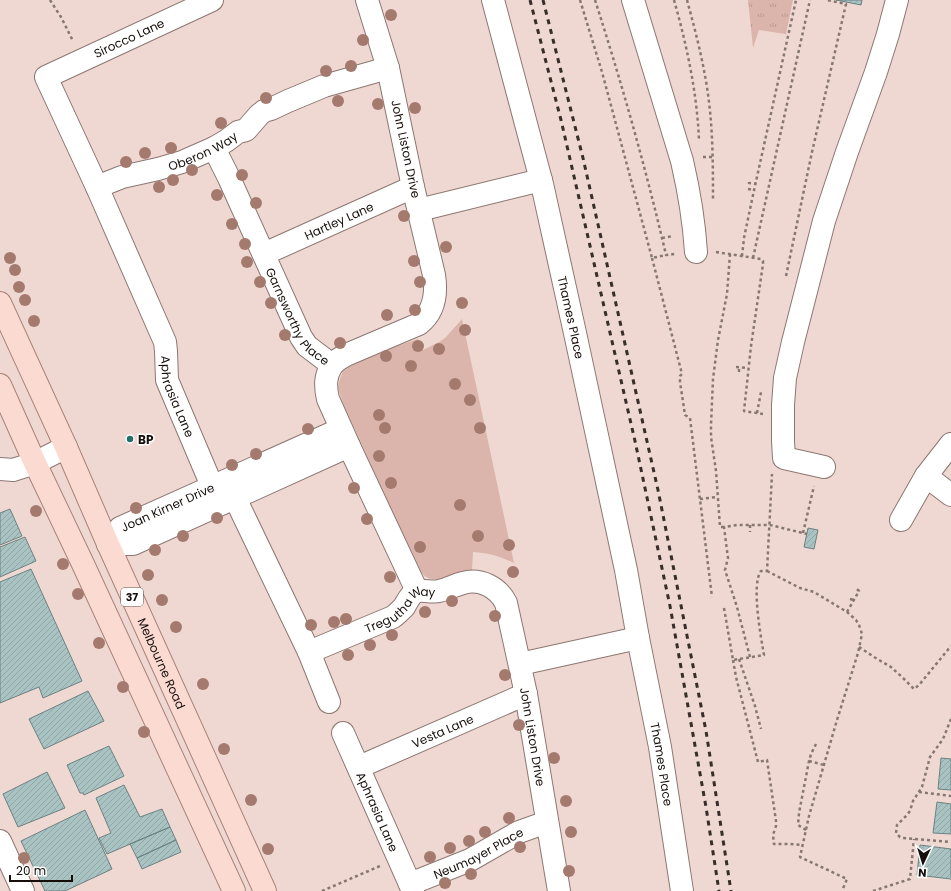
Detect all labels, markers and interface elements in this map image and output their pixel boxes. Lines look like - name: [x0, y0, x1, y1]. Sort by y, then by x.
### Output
- street label: Sirocco Lane: [91, 14, 167, 62]
- street label: John Liston Drive: [387, 98, 425, 200]
- street label: Oberon Way: [166, 127, 241, 174]
- street label: Hartley Lane: [301, 197, 376, 243]
- street label: Garnsworthy Place: [262, 265, 333, 369]
- street label: Thames Place: [554, 274, 589, 360]
- street label: Aphrasia Lane: [158, 355, 199, 440]
- place label: BP: [138, 431, 154, 448]
- marker: BP: [125, 434, 135, 444]
- street label: Joan Kirner Drive: [118, 478, 217, 535]
- street label: Tregutha Way: [362, 582, 436, 636]
- road number: 37: [121, 588, 143, 606]
- street label: Melbourne Road: [134, 615, 190, 712]
- street label: John Liston Drive: [516, 686, 550, 788]
- street label: Vesta Lane: [409, 710, 476, 752]
- street label: Thames Place: [647, 721, 677, 807]
- street label: Aphrasia Lane: [353, 769, 403, 854]
- street label: Neumayer Place: [431, 823, 526, 882]
- north arrow: [903, 843, 943, 883]
- scale bar: [10, 857, 72, 883]
- text: 20 m: [16, 862, 46, 879]
- text: N: [918, 865, 927, 881]

